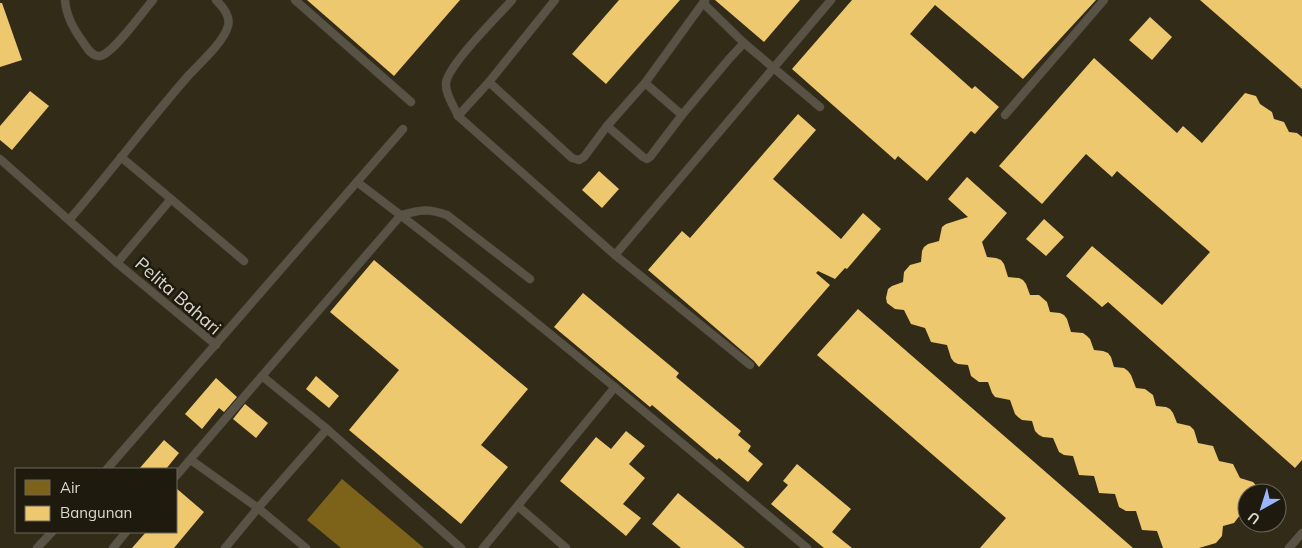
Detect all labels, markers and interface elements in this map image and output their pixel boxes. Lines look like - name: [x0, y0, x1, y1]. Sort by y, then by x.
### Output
- street label: Pelita Bahari: [131, 252, 226, 339]
- legend: [15, 468, 178, 533]
- text: Air: [60, 478, 81, 497]
- north arrow: [1237, 483, 1287, 533]
- text: Bangunan: [60, 503, 132, 522]
- text: U: [1244, 508, 1264, 528]

